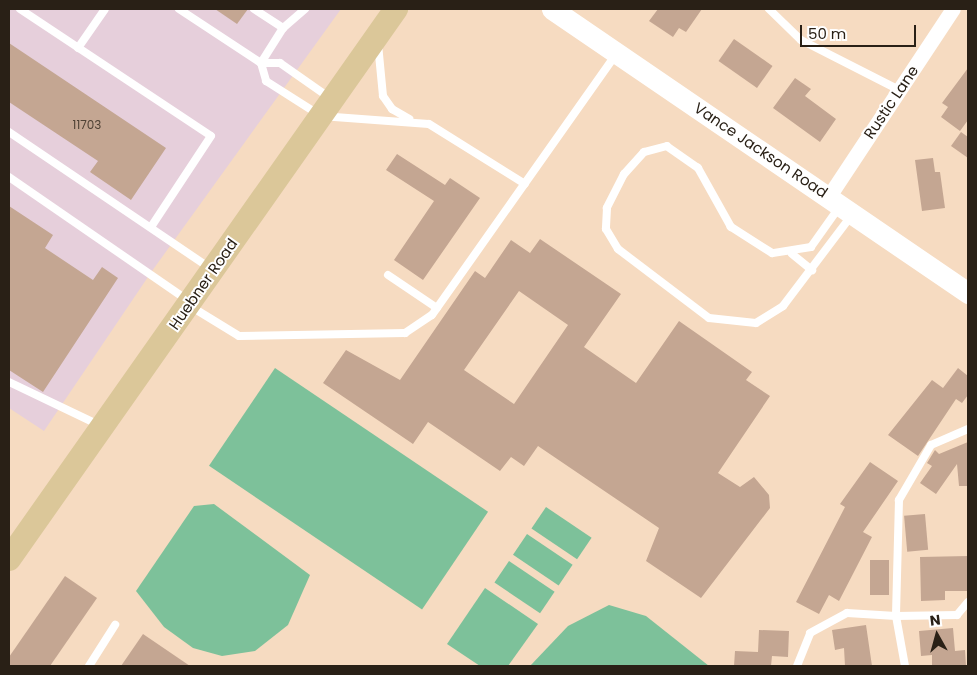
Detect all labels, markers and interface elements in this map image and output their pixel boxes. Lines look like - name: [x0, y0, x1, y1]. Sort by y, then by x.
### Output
- scale bar: [802, 15, 918, 47]
- text: 50 m: [808, 23, 846, 44]
- street label: Rustic Lane: [860, 62, 922, 142]
- street label: Vance Jackson Road: [691, 99, 831, 201]
- house number: 11703: [73, 118, 101, 132]
- street label: Huebner Road: [165, 235, 241, 333]
- north arrow: [912, 610, 962, 660]
- text: N: [929, 610, 942, 631]

